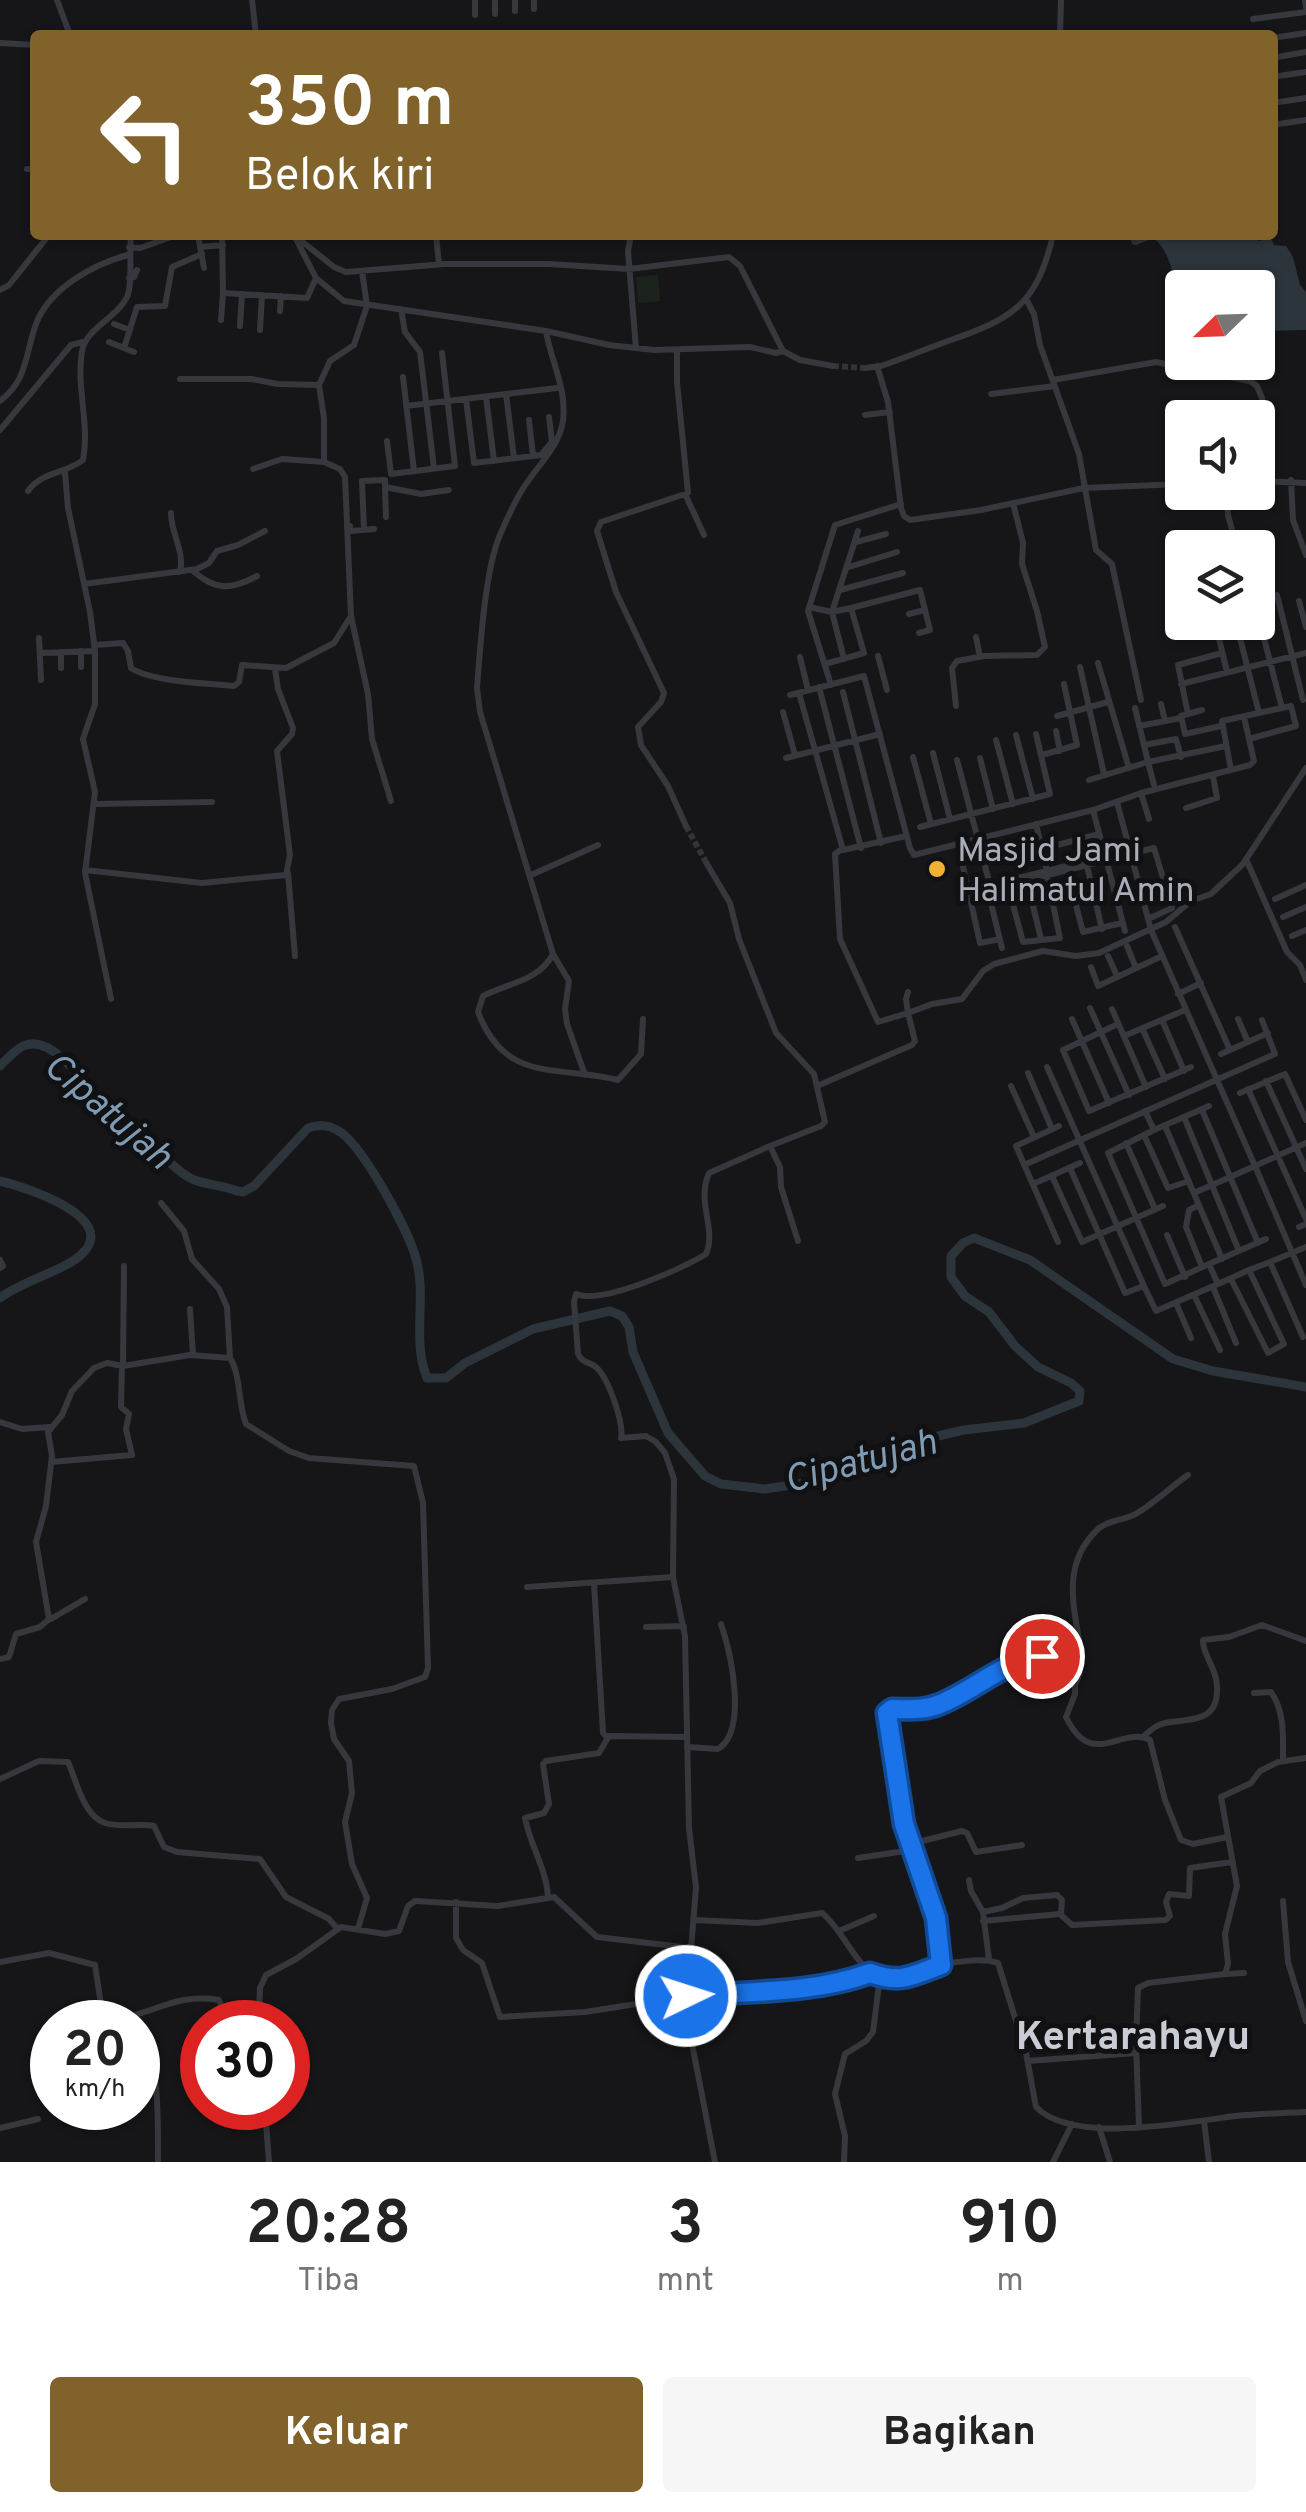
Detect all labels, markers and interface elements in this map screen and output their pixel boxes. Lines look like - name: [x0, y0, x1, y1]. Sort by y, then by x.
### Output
- text: 350 m: [245, 62, 454, 151]
- icon: left: [80, 70, 210, 200]
- text: Belok kiri: [245, 149, 435, 206]
- north arrow: [1165, 270, 1275, 380]
- map controls: [1165, 270, 1275, 640]
- button: sound: [1165, 400, 1275, 510]
- button: layers: [1165, 530, 1275, 640]
- place label: Masjid Jami Halimatul Amin: [957, 830, 1195, 914]
- marker: Masjid Jami Halimatul Amin: [926, 858, 948, 880]
- water label: Cipatujah: [32, 1043, 182, 1183]
- water label: Cipatujah: [779, 1419, 943, 1507]
- pin: [1000, 1614, 1085, 1699]
- icon: arrive: [1015, 1629, 1070, 1684]
- position arrow: [634, 1944, 738, 2048]
- speed limit sign: 30: [180, 2000, 310, 2130]
- district label: Kertarahayu: [1016, 2014, 1250, 2064]
- text: 20: [63, 2021, 127, 2084]
- text: km/h: [65, 2074, 125, 2106]
- text: 20:28: [246, 2189, 411, 2265]
- text: 3: [667, 2189, 703, 2265]
- text: 910: [960, 2189, 1060, 2265]
- text: Tiba: [297, 2262, 359, 2302]
- text: mnt: [657, 2262, 714, 2302]
- text: m: [996, 2262, 1024, 2302]
- button: Keluar: [50, 2377, 643, 2492]
- button: Bagikan: [663, 2377, 1256, 2492]

